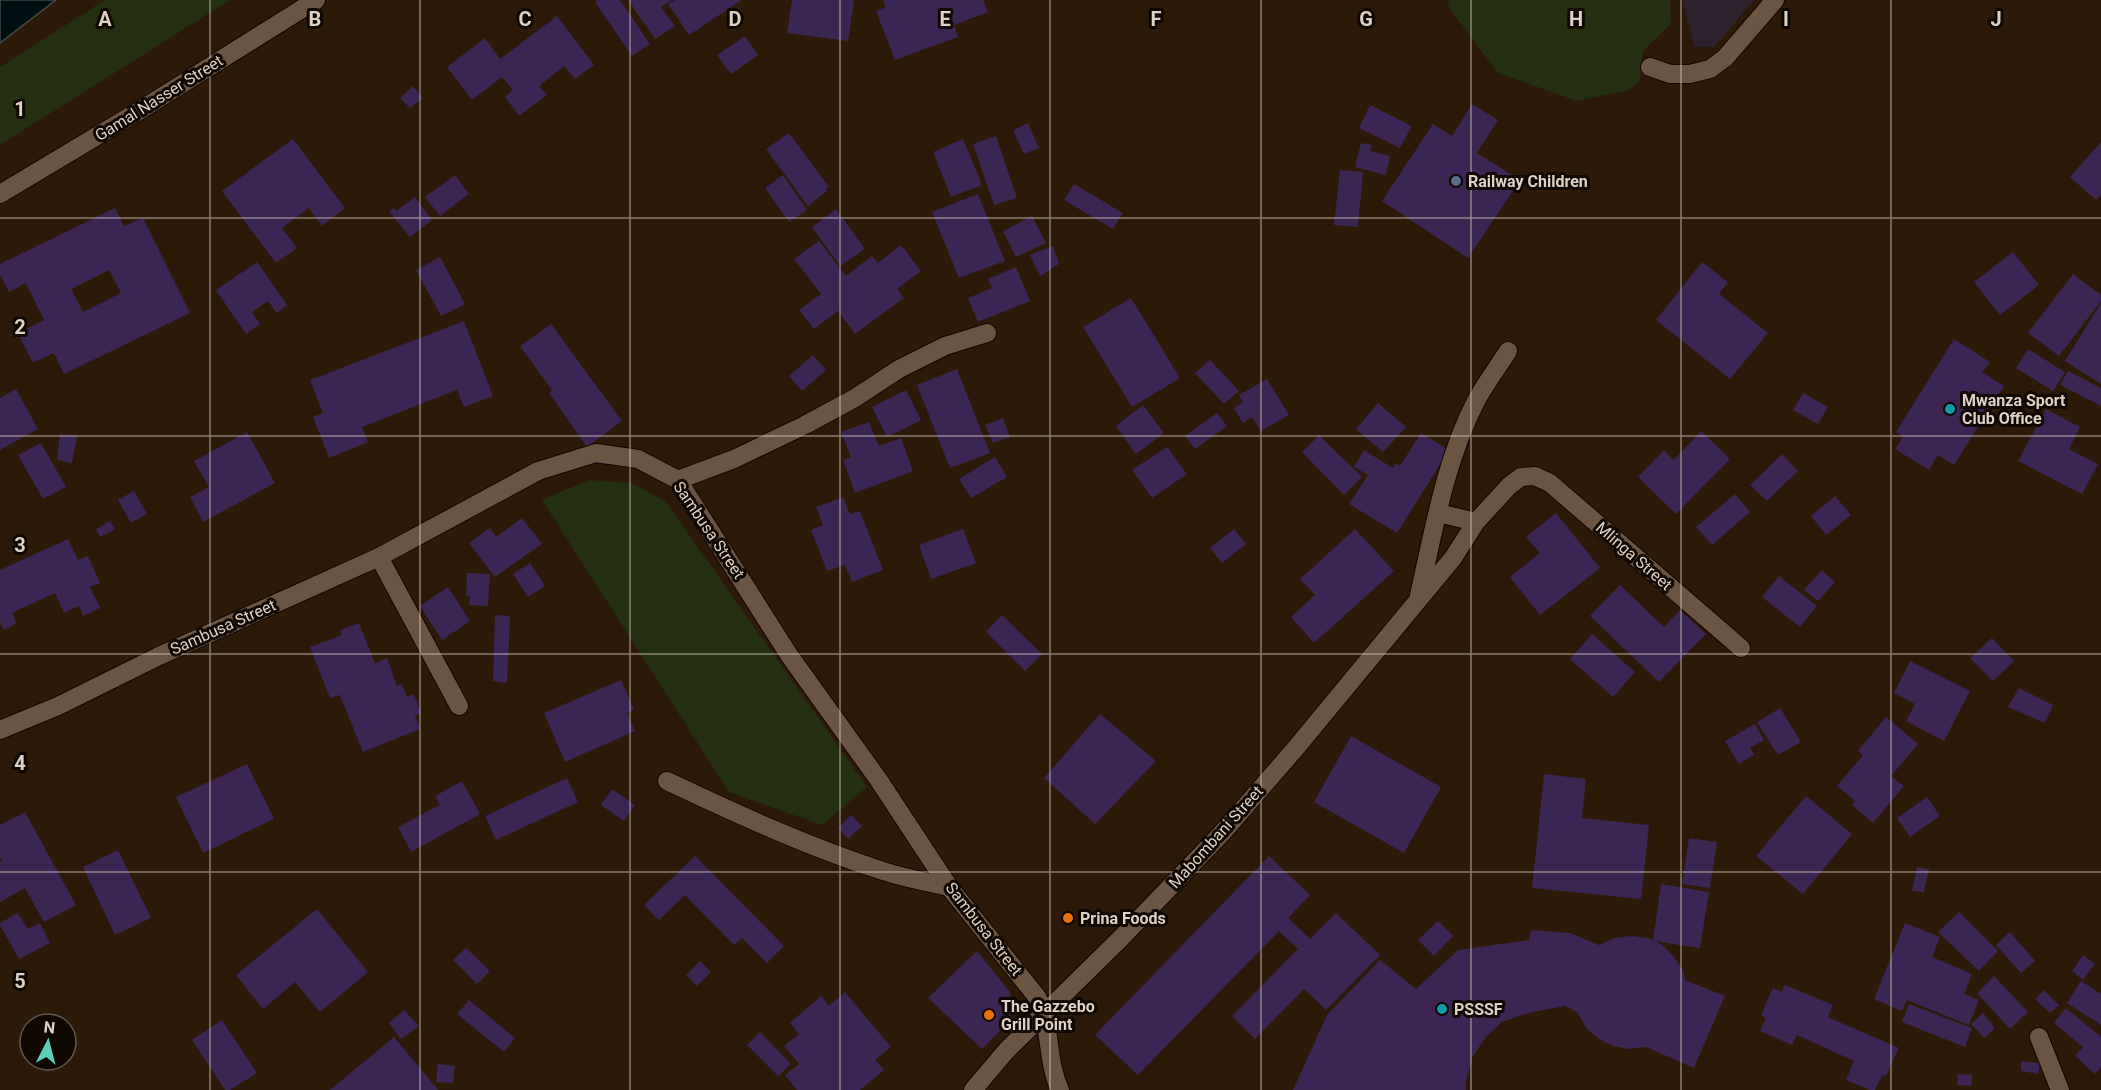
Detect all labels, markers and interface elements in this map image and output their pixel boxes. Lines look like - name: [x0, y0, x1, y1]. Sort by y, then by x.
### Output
- text: A: [98, 7, 112, 31]
- text: B: [309, 7, 321, 31]
- text: C: [518, 7, 532, 31]
- text: D: [729, 7, 742, 31]
- text: E: [939, 7, 951, 31]
- text: F: [1151, 7, 1162, 31]
- text: G: [1359, 7, 1373, 31]
- text: H: [1569, 7, 1583, 31]
- text: I: [1783, 7, 1789, 31]
- text: J: [1990, 7, 2002, 31]
- street label: Gamal Nasser Street: [92, 51, 226, 145]
- text: 1: [14, 97, 26, 121]
- place label: Railway Children: [1468, 172, 1588, 191]
- marker: Railway Children: [1449, 174, 1463, 188]
- text: 2: [14, 315, 26, 339]
- place label: Mwanza Sport Club Office: [1962, 391, 2066, 428]
- marker: Mwanza Sport Club Office: [1943, 402, 1957, 416]
- street label: Sambusa Street: [669, 478, 749, 582]
- street label: Mlinga Street: [1592, 518, 1676, 594]
- text: 3: [14, 533, 26, 557]
- street label: Sambusa Street: [167, 595, 279, 659]
- text: 4: [14, 751, 26, 775]
- street label: Mabombani Street: [1165, 782, 1267, 892]
- street label: Sambusa Street: [942, 879, 1026, 979]
- place label: Prina Foods: [1080, 909, 1166, 928]
- marker: Prina Foods: [1061, 911, 1075, 925]
- text: 5: [14, 969, 26, 993]
- place label: The Gazzebo Grill Point: [1001, 997, 1095, 1034]
- place label: PSSSF: [1454, 1000, 1503, 1019]
- marker: PSSSF: [1435, 1002, 1449, 1016]
- marker: The Gazzebo Grill Point: [982, 1008, 996, 1022]
- north arrow: [18, 1012, 78, 1072]
- text: N: [43, 1018, 56, 1038]

